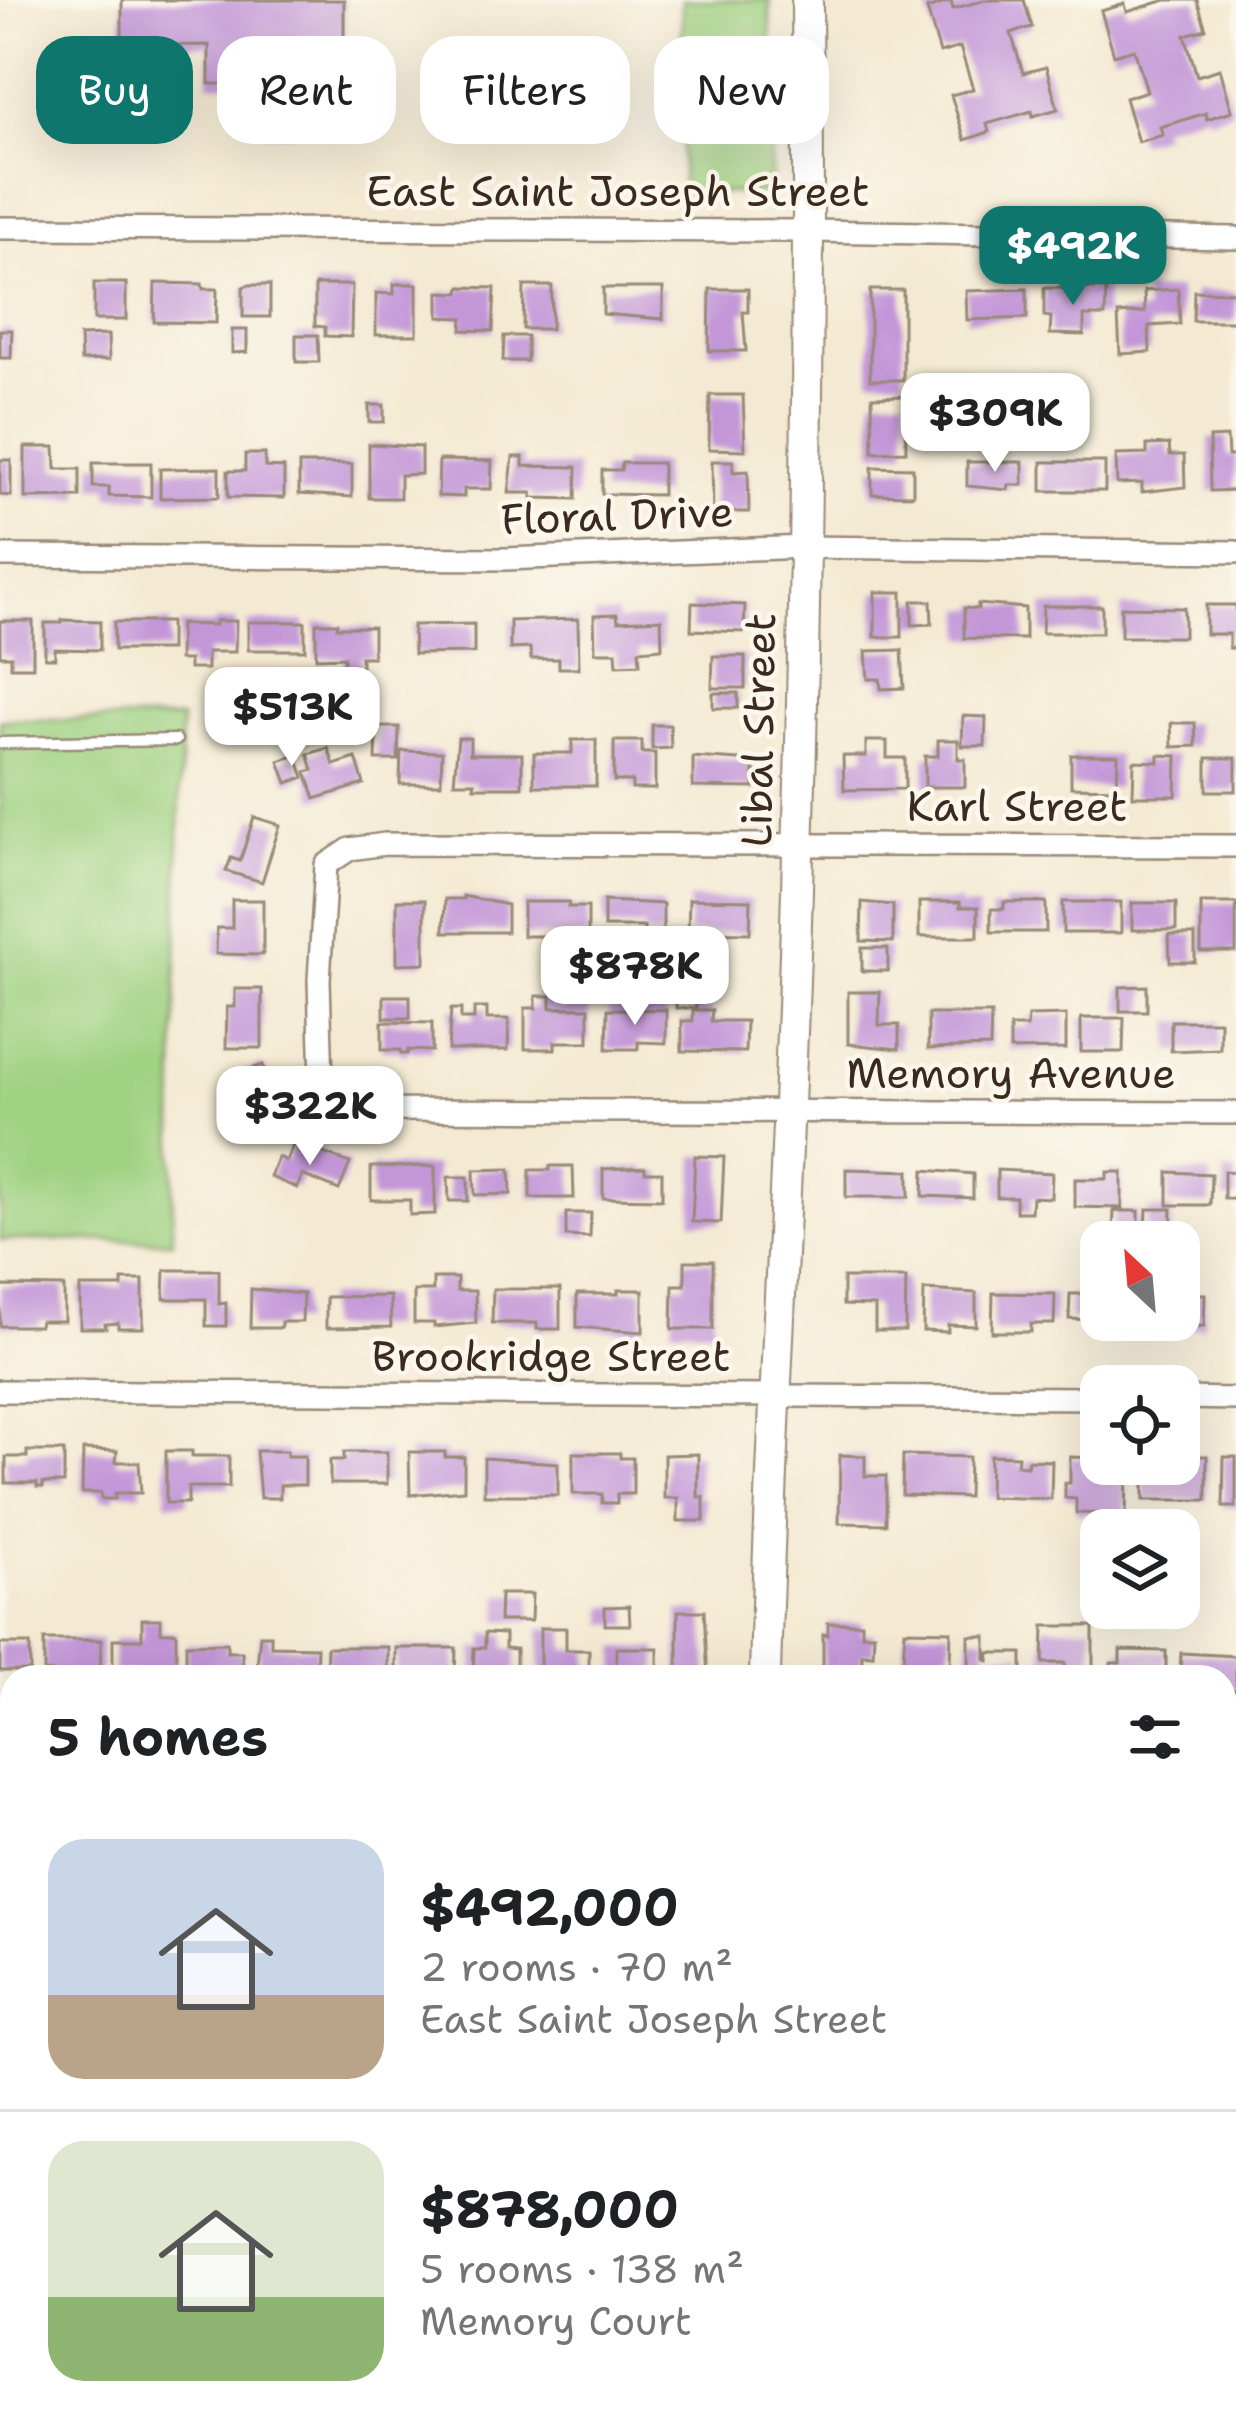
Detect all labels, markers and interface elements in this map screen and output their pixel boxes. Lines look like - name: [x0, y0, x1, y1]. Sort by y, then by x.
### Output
- chip: Buy: [36, 36, 193, 144]
- chip: Rent: [217, 36, 396, 144]
- chip: Filters: [420, 36, 630, 144]
- chip: New: [654, 36, 829, 144]
- street label: East Saint Joseph Street: [366, 163, 870, 219]
- pin: $492K: [989, 206, 1157, 308]
- text: $492K: [1006, 219, 1140, 271]
- pin: $309K: [911, 373, 1079, 475]
- text: $309K: [928, 386, 1062, 438]
- street label: Floral Drive: [500, 483, 734, 547]
- street label: Libal Street: [728, 612, 788, 848]
- pin: $513K: [208, 667, 376, 769]
- text: $513K: [232, 680, 352, 732]
- street label: Karl Street: [907, 778, 1127, 834]
- pin: $878K: [551, 926, 719, 1028]
- text: $878K: [568, 939, 702, 991]
- street label: Memory Avenue: [846, 1045, 1176, 1101]
- pin: $322K: [226, 1066, 394, 1168]
- text: $322K: [243, 1079, 377, 1131]
- north arrow: [1080, 1221, 1200, 1341]
- map controls: [1080, 1221, 1200, 1629]
- street label: Brookridge Street: [371, 1328, 731, 1384]
- button: locate: [1080, 1365, 1200, 1485]
- button: layers: [1080, 1509, 1200, 1629]
- text: 5 homes: [48, 1703, 268, 1771]
- icon: filters: [1122, 1704, 1188, 1770]
- text: $492,000: [420, 1873, 679, 1941]
- icon: home: [144, 1887, 288, 2031]
- text: 2 rooms · 70 m²: [420, 1941, 733, 1993]
- text: East Saint Joseph Street: [420, 1993, 887, 2045]
- text: $878,000: [420, 2175, 679, 2243]
- icon: home: [144, 2189, 288, 2333]
- text: 5 rooms · 138 m²: [420, 2243, 744, 2295]
- text: Memory Court: [420, 2295, 692, 2347]

